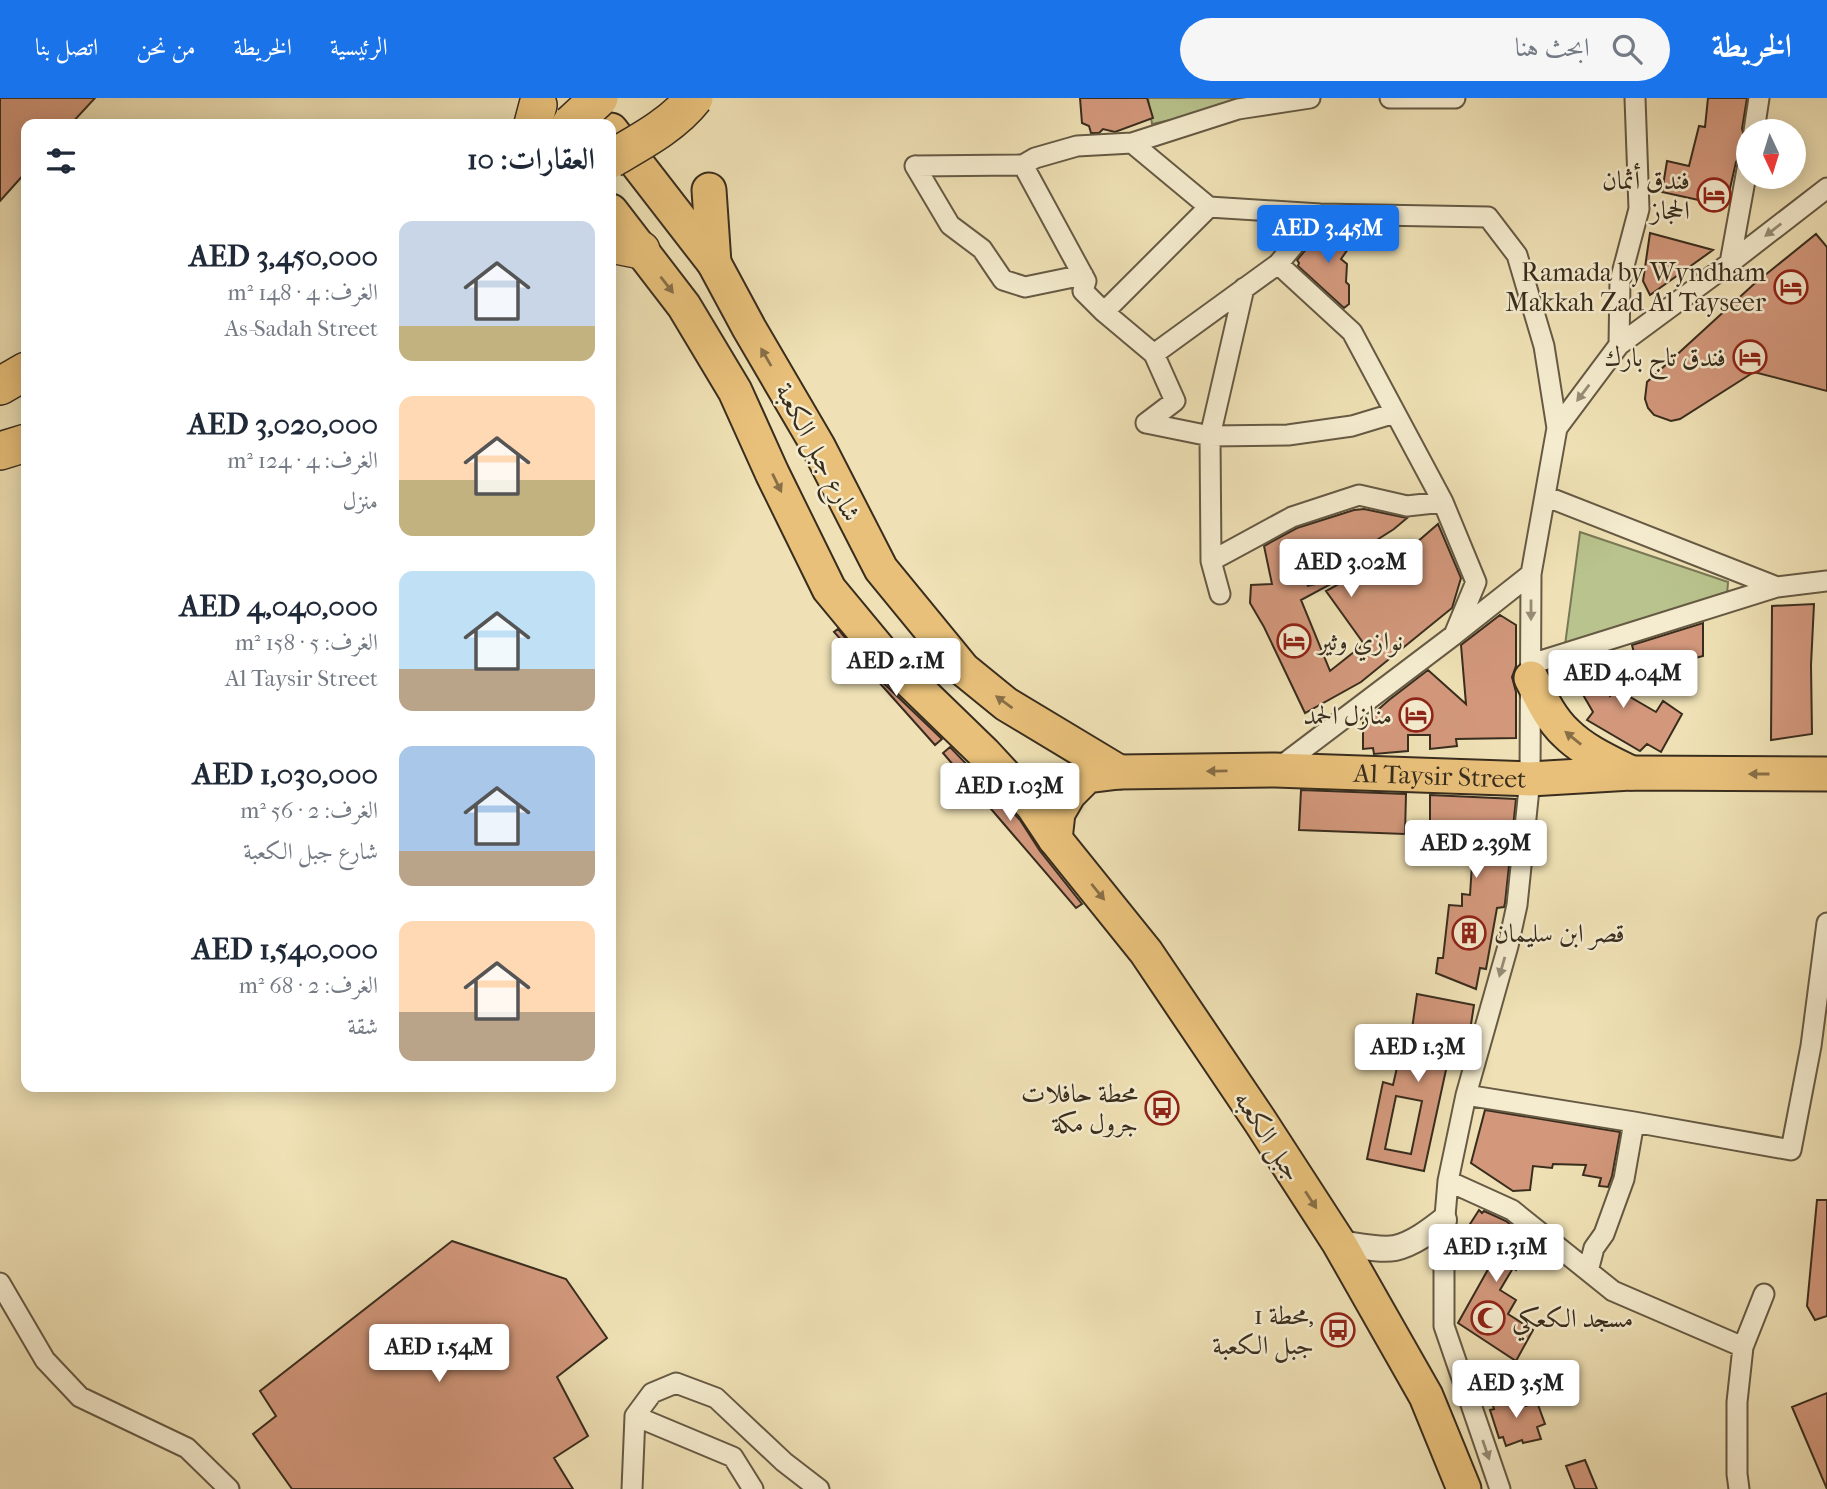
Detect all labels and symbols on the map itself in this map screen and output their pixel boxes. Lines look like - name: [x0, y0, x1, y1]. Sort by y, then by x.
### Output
- north arrow: [1736, 119, 1806, 189]
- place label: فندق أثمان الحجاز: [1602, 163, 1690, 226]
- hotel icon: فندق أثمان الحجاز: [1695, 176, 1733, 214]
- pin: AED 3.45M: [1248, 206, 1408, 265]
- one-way arrow: [1764, 223, 1782, 237]
- place label: Ramada by Wyndham Makkah Zad Al Tayseer: [1505, 257, 1766, 318]
- hotel icon: Ramada by Wyndham Makkah Zad Al Tayseer: [1772, 268, 1810, 306]
- one-way arrow: [660, 276, 674, 294]
- hotel icon: فندق تاج بارك: [1731, 338, 1769, 376]
- place label: فندق تاج بارك: [1604, 342, 1726, 381]
- one-way arrow: [760, 347, 772, 366]
- street label: شارع جبل الكعبة: [763, 377, 867, 529]
- one-way arrow: [1577, 384, 1591, 402]
- one-way arrow: [770, 474, 782, 494]
- pin: AED 3.02M: [1271, 540, 1431, 599]
- one-way arrow: [1525, 599, 1537, 621]
- hotel icon: نوازي وثير: [1275, 622, 1313, 660]
- place label: نوازي وثير: [1315, 626, 1403, 662]
- pin: AED 2.1M: [824, 638, 968, 698]
- pin: AED 4.04M: [1543, 650, 1703, 710]
- one-way arrow: [995, 695, 1013, 709]
- hotel icon: منازل الحمد: [1397, 696, 1435, 734]
- place label: منازل الحمد: [1303, 700, 1392, 731]
- one-way arrow: [1565, 730, 1583, 745]
- street label: Al Taysir Street: [1352, 757, 1528, 794]
- pin: AED 1.03M: [930, 764, 1090, 823]
- one-way arrow: [1205, 765, 1227, 777]
- one-way arrow: [1748, 768, 1770, 780]
- pin: AED 2.39M: [1396, 820, 1556, 880]
- one-way arrow: [1091, 883, 1106, 901]
- building icon: قصر ابن سليمان: [1450, 914, 1488, 952]
- place label: قصر ابن سليمان: [1494, 918, 1625, 950]
- one-way arrow: [1496, 956, 1507, 978]
- pin: AED 1.3M: [1346, 1024, 1490, 1084]
- place label: محطة حافلات جرول مكة: [1021, 1078, 1138, 1139]
- street label: جبل الكعبه: [1226, 1085, 1309, 1188]
- bus stop icon: محطة حافلات جرول مكة: [1143, 1089, 1181, 1127]
- one-way arrow: [1304, 1191, 1318, 1209]
- pin: AED 1.31M: [1416, 1224, 1576, 1284]
- mosque icon: مسجد الكعكي: [1469, 1299, 1507, 1337]
- place label: محطة 1, جبل الكعبة: [1212, 1300, 1314, 1363]
- place label: مسجد الكعكي: [1512, 1303, 1633, 1342]
- bus stop icon: محطة 1, جبل الكعبة: [1319, 1311, 1357, 1349]
- pin: AED 1.54M: [359, 1324, 519, 1384]
- pin: AED 3.5M: [1444, 1360, 1588, 1420]
- one-way arrow: [1481, 1439, 1492, 1460]

